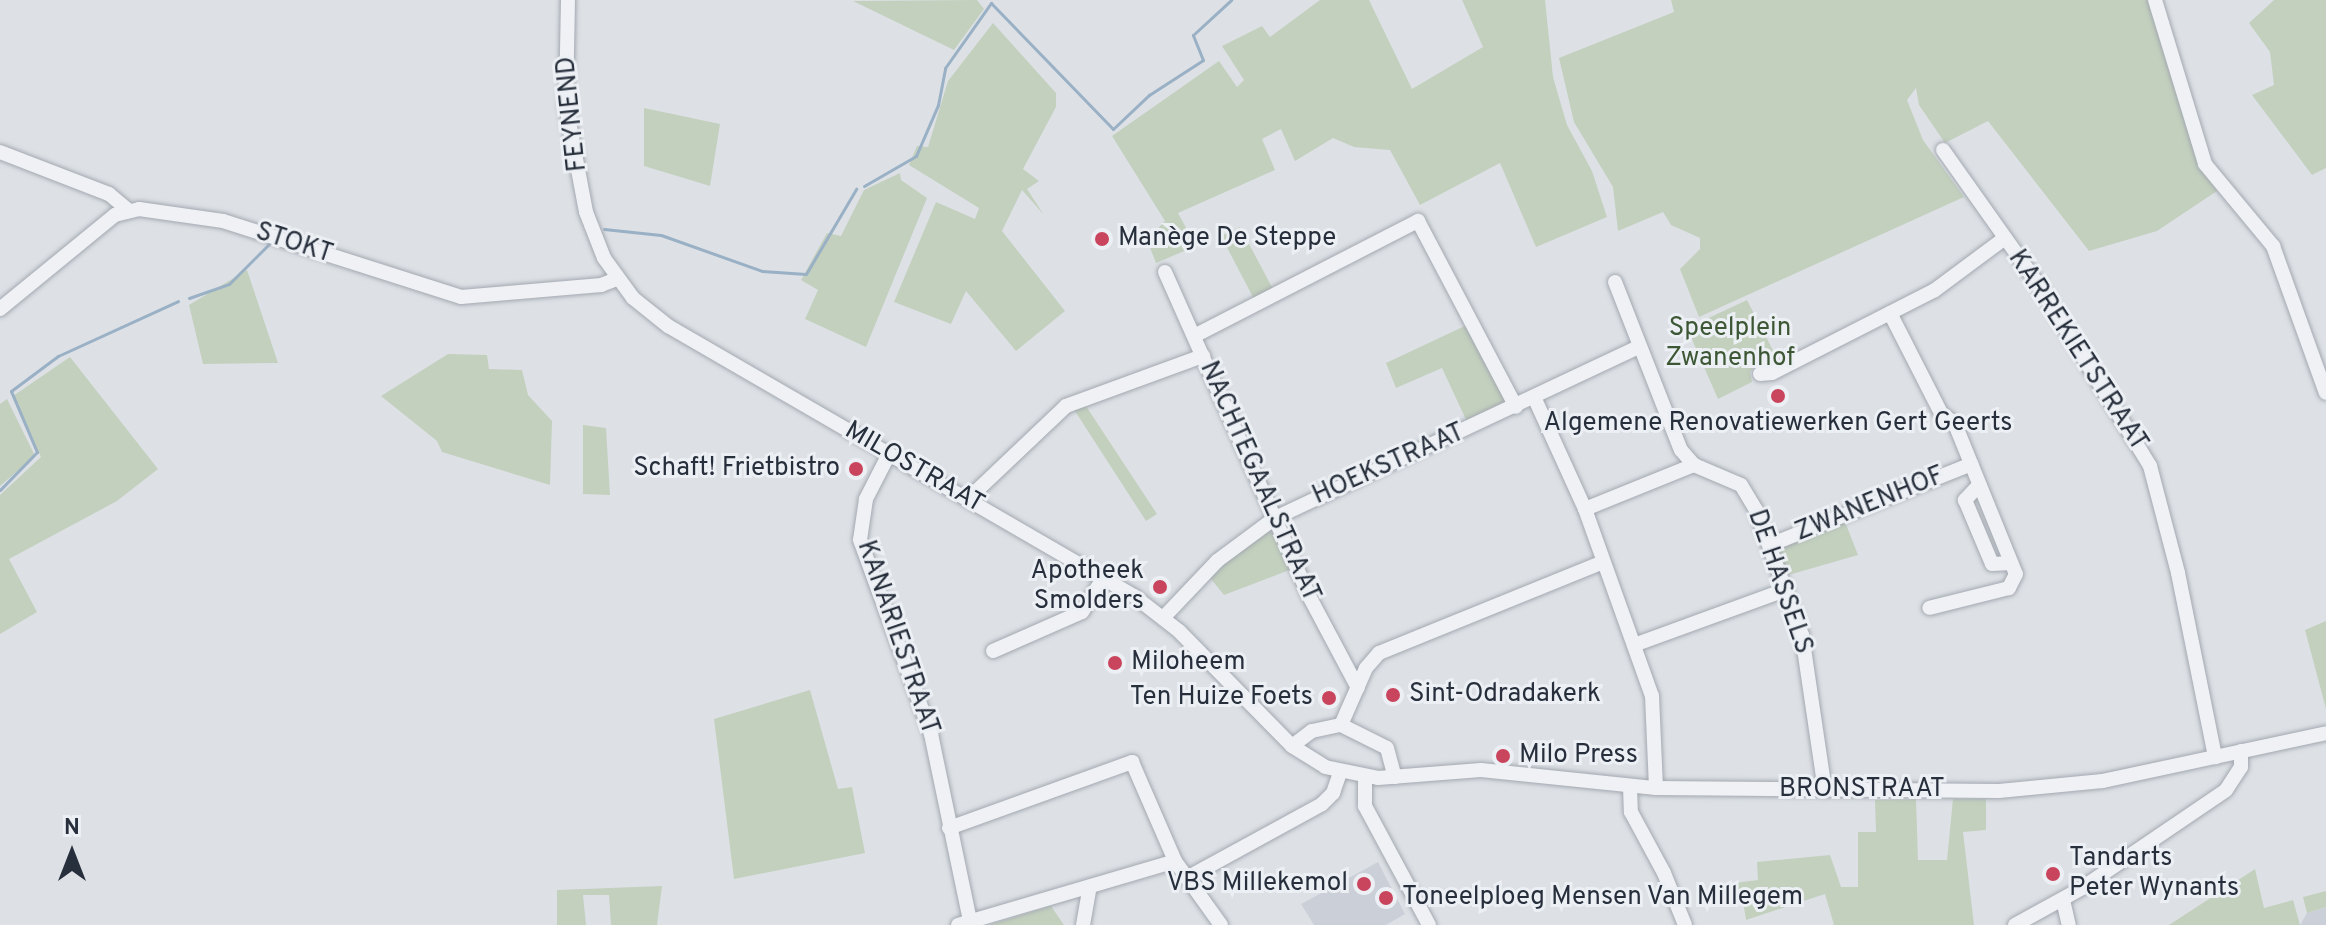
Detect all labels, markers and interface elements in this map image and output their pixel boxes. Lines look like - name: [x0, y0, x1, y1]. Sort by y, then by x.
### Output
- street label: FEYNEND: [551, 55, 595, 173]
- street label: STOKT: [251, 217, 337, 271]
- place label: Manège De Steppe: [1118, 223, 1336, 255]
- marker: Manège De Steppe: [1093, 230, 1111, 248]
- street label: KARREKIETSTRAAT: [2000, 245, 2154, 457]
- park label: Speelplein Zwanenhof: [1665, 313, 1795, 374]
- street label: NACHTEGAALSTRAAT: [1192, 357, 1326, 607]
- marker: Algemene Renovatiewerken Gert Geerts: [1769, 387, 1787, 405]
- place label: Algemene Renovatiewerken Gert Geerts: [1543, 408, 2013, 440]
- street label: MILOSTRAAT: [839, 415, 989, 521]
- street label: HOEKSTRAAT: [1308, 418, 1470, 512]
- place label: Schaft! Frietbistro: [633, 453, 840, 485]
- marker: Schaft! Frietbistro: [847, 460, 865, 478]
- street label: ZWANENHOF: [1791, 461, 1949, 549]
- street label: DE HASSELS: [1740, 506, 1818, 658]
- street label: KANARIESTRAAT: [849, 537, 945, 739]
- place label: Apotheek Smolders: [1030, 556, 1144, 618]
- marker: Apotheek Smolders: [1151, 578, 1169, 596]
- place label: Miloheem: [1131, 647, 1246, 679]
- marker: Miloheem: [1106, 654, 1124, 672]
- place label: Sint-Odradakerk: [1409, 679, 1601, 711]
- place label: Ten Huize Foets: [1130, 682, 1313, 714]
- marker: Sint-Odradakerk: [1384, 686, 1402, 704]
- marker: Ten Huize Foets: [1320, 689, 1338, 707]
- place label: Milo Press: [1519, 740, 1638, 772]
- marker: Milo Press: [1494, 747, 1512, 765]
- street label: BRONSTRAAT: [1779, 774, 1945, 806]
- north arrow: [32, 813, 112, 893]
- text: N: [64, 815, 80, 842]
- place label: Tandarts Peter Wynants: [2069, 843, 2240, 904]
- marker: Tandarts Peter Wynants: [2044, 865, 2062, 883]
- place label: VBS Millekemol: [1167, 868, 1348, 900]
- marker: VBS Millekemol: [1355, 875, 1373, 893]
- place label: Toneelploeg Mensen Van Millegem: [1402, 882, 1804, 914]
- marker: Toneelploeg Mensen Van Millegem: [1377, 889, 1395, 907]

